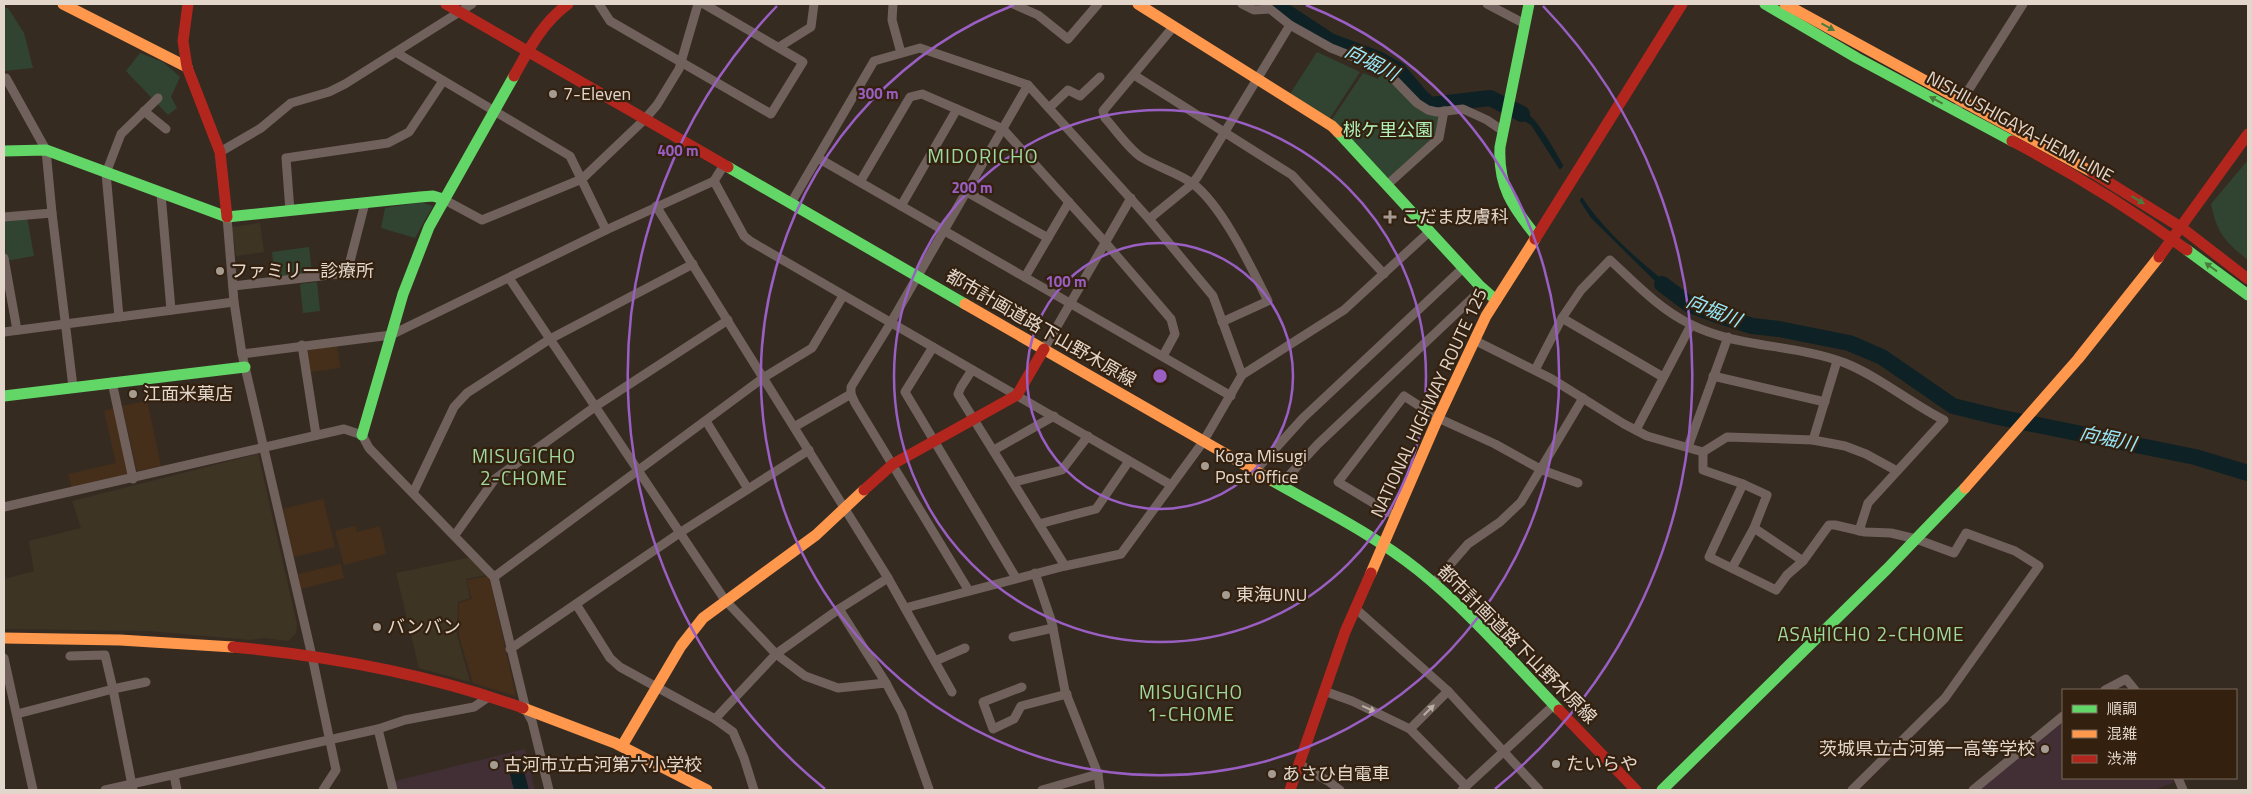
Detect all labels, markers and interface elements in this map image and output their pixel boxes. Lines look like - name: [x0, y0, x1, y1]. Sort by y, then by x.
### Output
- one-way arrow: [1821, 23, 1835, 32]
- water label: 向堀川: [1340, 36, 1406, 88]
- street label: NISHIUSHIGAYA-HEMI LINE: [1922, 64, 2119, 189]
- place label: 7-Eleven: [563, 80, 631, 107]
- text: 300 m: [857, 82, 899, 105]
- marker: 7-Eleven: [547, 88, 559, 100]
- one-way arrow: [1929, 96, 1943, 104]
- park label: 桃ケ里公園: [1343, 116, 1433, 143]
- text: 400 m: [657, 139, 699, 162]
- district label: MIDORICHO: [927, 140, 1039, 171]
- text: 200 m: [951, 176, 993, 199]
- one-way arrow: [2132, 196, 2145, 205]
- place label: こだま皮膚科: [1401, 203, 1509, 230]
- marker: こだま皮膚科: [1383, 210, 1397, 224]
- place label: ファミリー診療所: [230, 257, 374, 284]
- street label: 都市計画道路下山野木原線: [941, 262, 1142, 393]
- one-way arrow: [2204, 262, 2218, 272]
- marker: ファミリー診療所: [214, 265, 226, 277]
- text: 100 m: [1045, 270, 1087, 293]
- street label: NATIONAL HIGHWAY ROUTE 125: [1363, 284, 1494, 522]
- water label: 向堀川: [1682, 285, 1748, 334]
- centre of rings: [1151, 367, 1169, 385]
- place label: 江面米菓店: [143, 380, 233, 407]
- marker: 江面米菓店: [127, 388, 139, 400]
- water label: 向堀川: [2077, 417, 2141, 458]
- district label: MISUGICHO 2-CHOME: [472, 441, 576, 492]
- place label: Koga Misugi Post Office: [1215, 442, 1307, 490]
- marker: Koga Misugi Post Office: [1199, 460, 1211, 472]
- street label: 都市計画道路下山野木原線: [1431, 558, 1603, 730]
- place label: 東海UNU: [1236, 581, 1307, 608]
- marker: 東海UNU: [1220, 589, 1232, 601]
- place label: バンバン: [387, 613, 461, 640]
- district label: ASAHICHO 2-CHOME: [1777, 619, 1965, 648]
- marker: バンバン: [371, 621, 383, 633]
- district label: MISUGICHO 1-CHOME: [1139, 677, 1243, 728]
- legend: [2062, 689, 2237, 779]
- text: 順調: [2107, 697, 2137, 720]
- one-way arrow: [1423, 704, 1435, 716]
- one-way arrow: [1362, 705, 1376, 713]
- text: 混雑: [2107, 722, 2137, 745]
- place label: 茨城県立古河第一高等学校: [1819, 735, 2035, 762]
- marker: 茨城県立古河第一高等学校: [2039, 743, 2051, 755]
- text: 渋滞: [2107, 747, 2137, 770]
- place label: たいらや: [1566, 750, 1638, 777]
- place label: 古河市立古河第六小学校: [504, 751, 702, 778]
- marker: たいらや: [1550, 758, 1562, 770]
- marker: 古河市立古河第六小学校: [488, 759, 500, 771]
- place label: あさひ自電車: [1282, 760, 1390, 787]
- marker: あさひ自電車: [1266, 768, 1278, 780]

